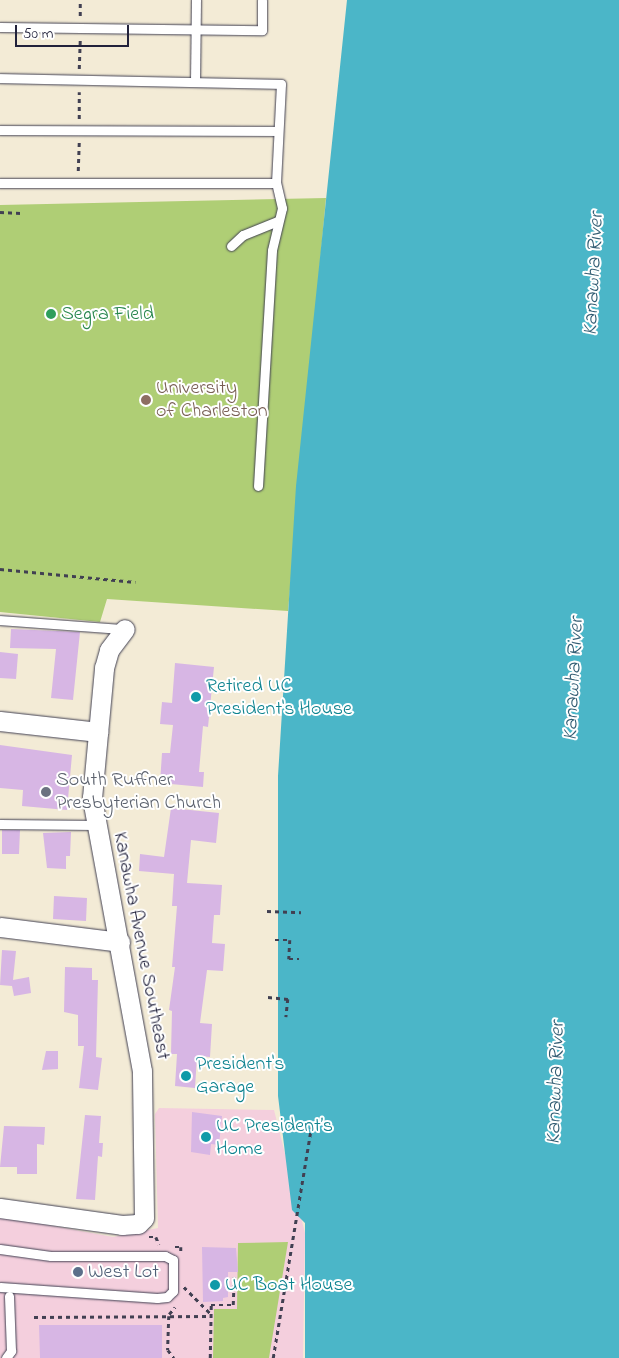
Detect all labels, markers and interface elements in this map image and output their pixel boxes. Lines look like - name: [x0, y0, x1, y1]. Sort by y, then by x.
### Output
- scale bar: [18, 15, 131, 47]
- text: 50 m: [23, 23, 53, 45]
- water label: Kanawha River: [578, 212, 610, 336]
- place label: Segra Field: [61, 302, 154, 326]
- marker: Segra Field: [45, 308, 57, 320]
- place label: University of Charleston: [156, 376, 268, 423]
- marker: University of Charleston: [140, 394, 152, 406]
- water label: Kanawha River: [558, 617, 590, 741]
- place label: Retired UC President's House: [206, 674, 352, 721]
- marker: Retired UC President's House: [190, 691, 202, 703]
- place label: South Ruffner Presbyterian Church: [56, 768, 221, 815]
- marker: South Ruffner Presbyterian Church: [40, 786, 52, 798]
- street label: Kanawha Avenue Southeast: [107, 830, 175, 1062]
- water label: Kanawha River: [541, 1021, 571, 1145]
- place label: President's Garage: [196, 1052, 284, 1099]
- marker: President's Garage: [180, 1070, 192, 1082]
- place label: UC President’s Home: [216, 1114, 333, 1161]
- marker: UC President’s Home: [200, 1131, 212, 1143]
- place label: West Lot: [88, 1260, 159, 1284]
- marker: West Lot: [72, 1266, 84, 1278]
- place label: UC Boat House: [225, 1273, 353, 1297]
- marker: UC Boat House: [209, 1279, 221, 1291]

